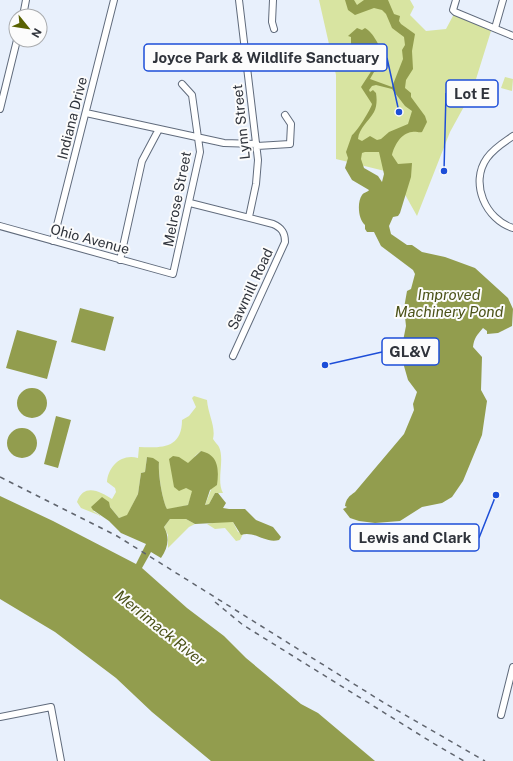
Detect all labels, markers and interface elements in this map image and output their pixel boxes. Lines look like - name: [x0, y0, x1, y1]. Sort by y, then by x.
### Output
- north arrow: [8, 8, 48, 48]
- text: N: [29, 26, 44, 40]
- callout: Joyce Park & Wildlife Sanctuary: [144, 44, 387, 71]
- text: Joyce Park & Wildlife Sanctuary: [152, 49, 380, 66]
- street label: Indiana Drive: [54, 75, 90, 161]
- callout: Lot E: [446, 80, 498, 107]
- street label: Lynn Street: [229, 84, 253, 160]
- text: Lot E: [454, 85, 490, 102]
- street label: Melrose Street: [160, 150, 194, 248]
- street label: Ohio Avenue: [49, 221, 131, 257]
- street label: Sawmill Road: [224, 246, 276, 332]
- water label: Improved Machinery Pond: [395, 286, 504, 320]
- callout: GL&V: [382, 338, 439, 365]
- text: GL&V: [389, 343, 431, 360]
- callout: Lewis and Clark: [350, 524, 479, 551]
- text: Lewis and Clark: [359, 529, 472, 546]
- water label: Merrimack River: [112, 586, 209, 669]

